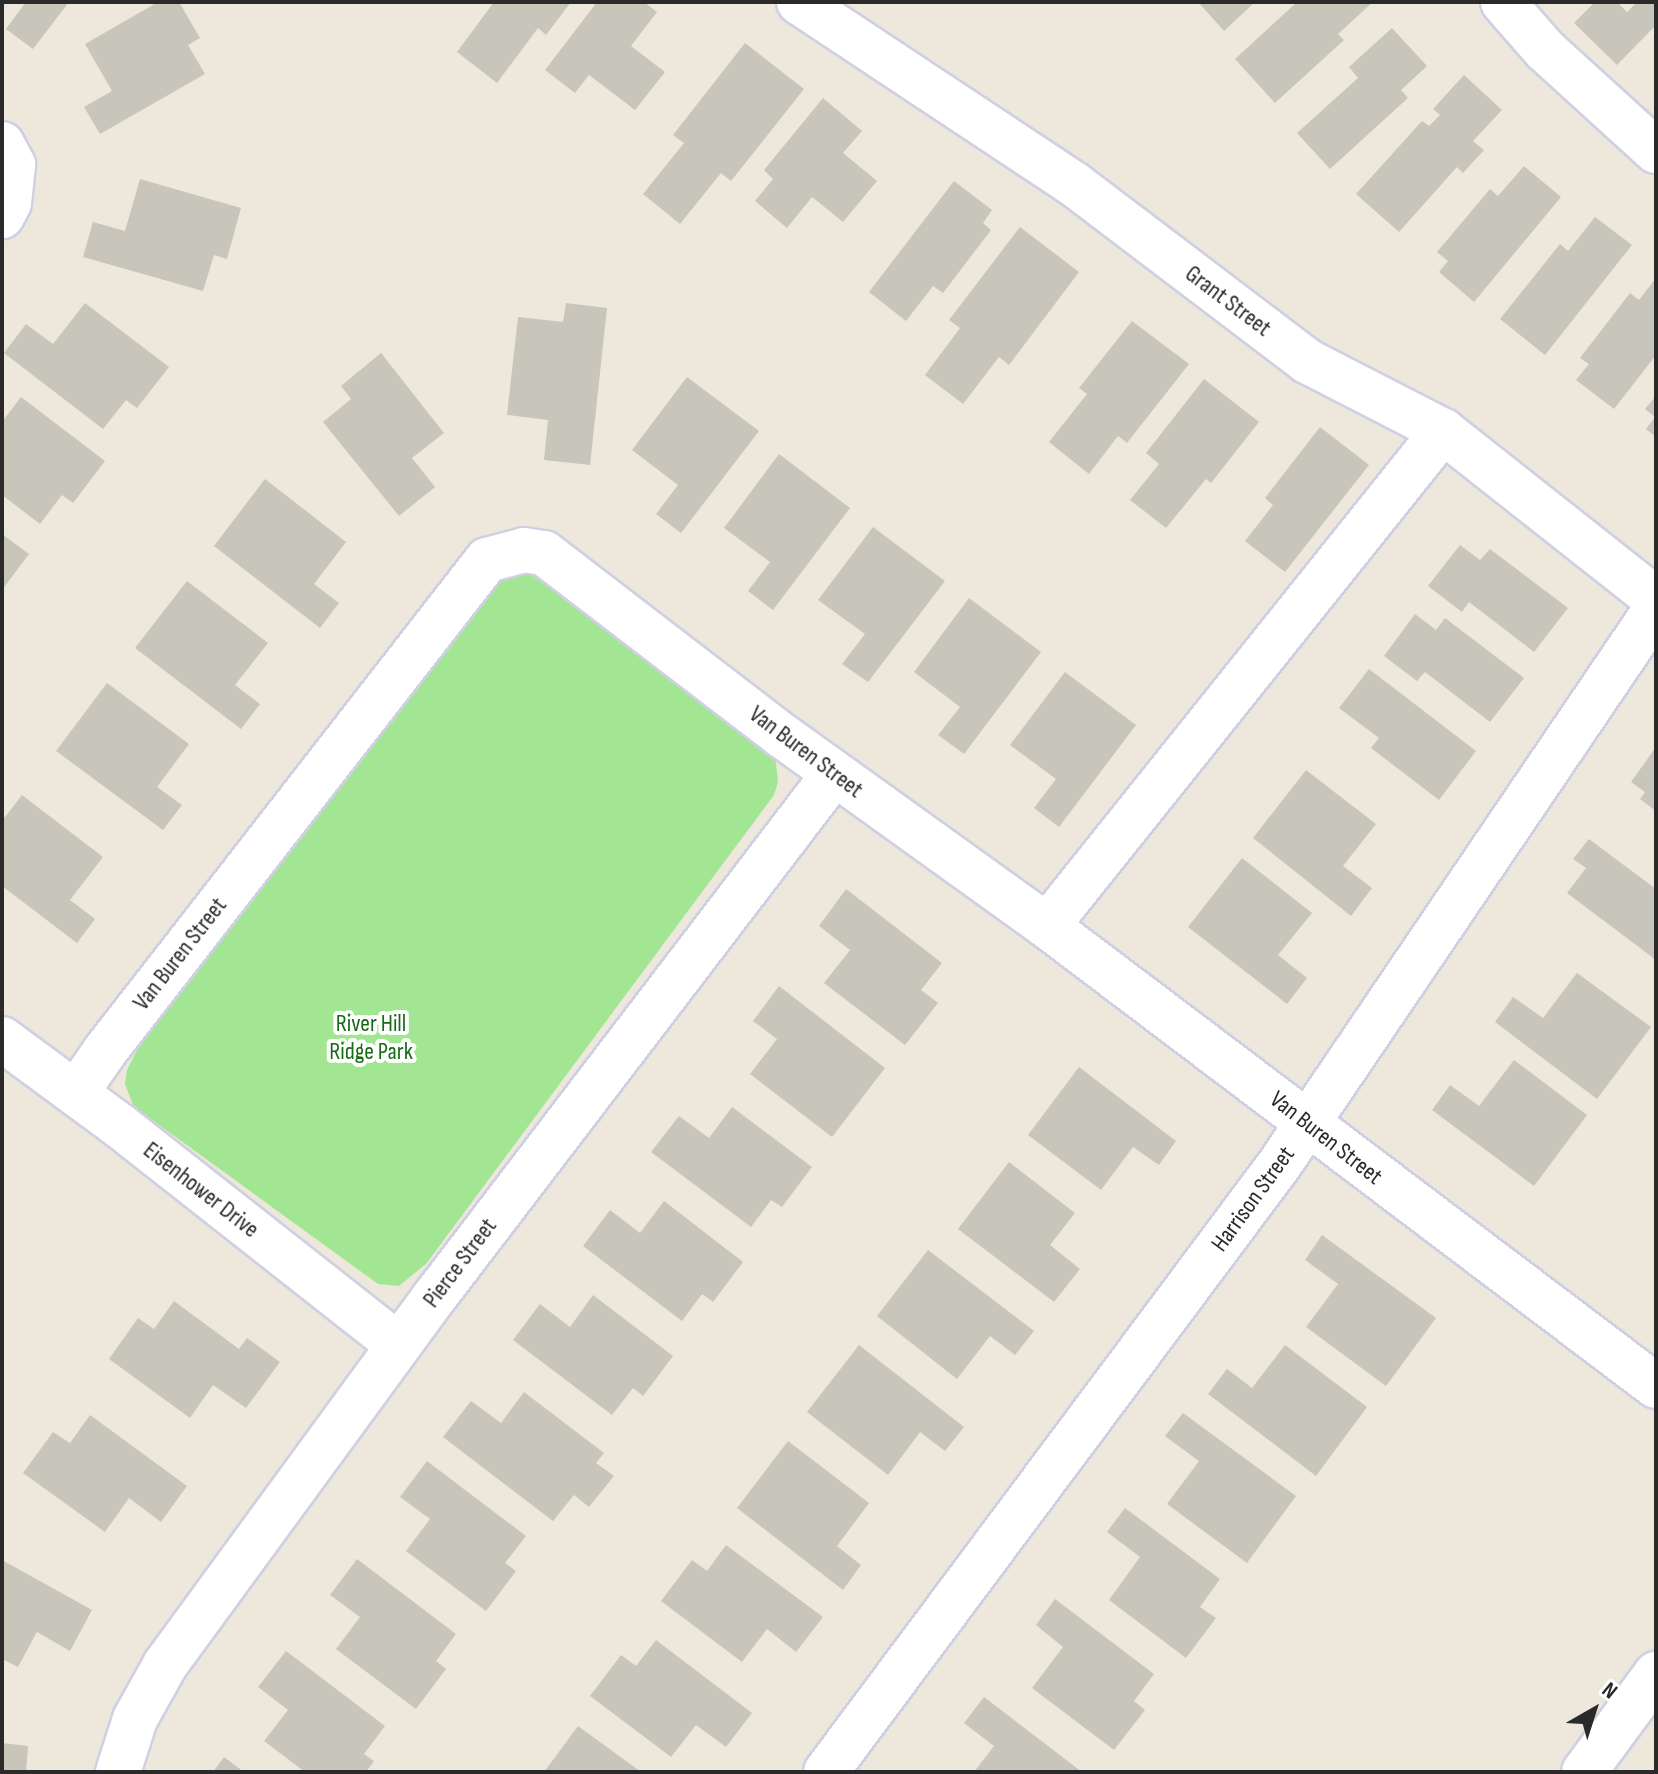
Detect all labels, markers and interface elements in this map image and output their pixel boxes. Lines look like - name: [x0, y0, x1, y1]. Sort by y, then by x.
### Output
- street label: Grant Street: [1179, 259, 1277, 343]
- street label: Van Buren Street: [743, 700, 869, 804]
- street label: Van Buren Street: [127, 892, 233, 1016]
- park label: River Hill Ridge Park: [329, 1010, 413, 1066]
- street label: Van Buren Street: [1264, 1085, 1388, 1191]
- street label: Eisenhower Drive: [138, 1136, 264, 1244]
- street label: Harrison Street: [1205, 1141, 1301, 1257]
- street label: Pierce Street: [417, 1213, 503, 1313]
- north arrow: [1554, 1670, 1634, 1750]
- text: N: [1596, 1677, 1622, 1705]

